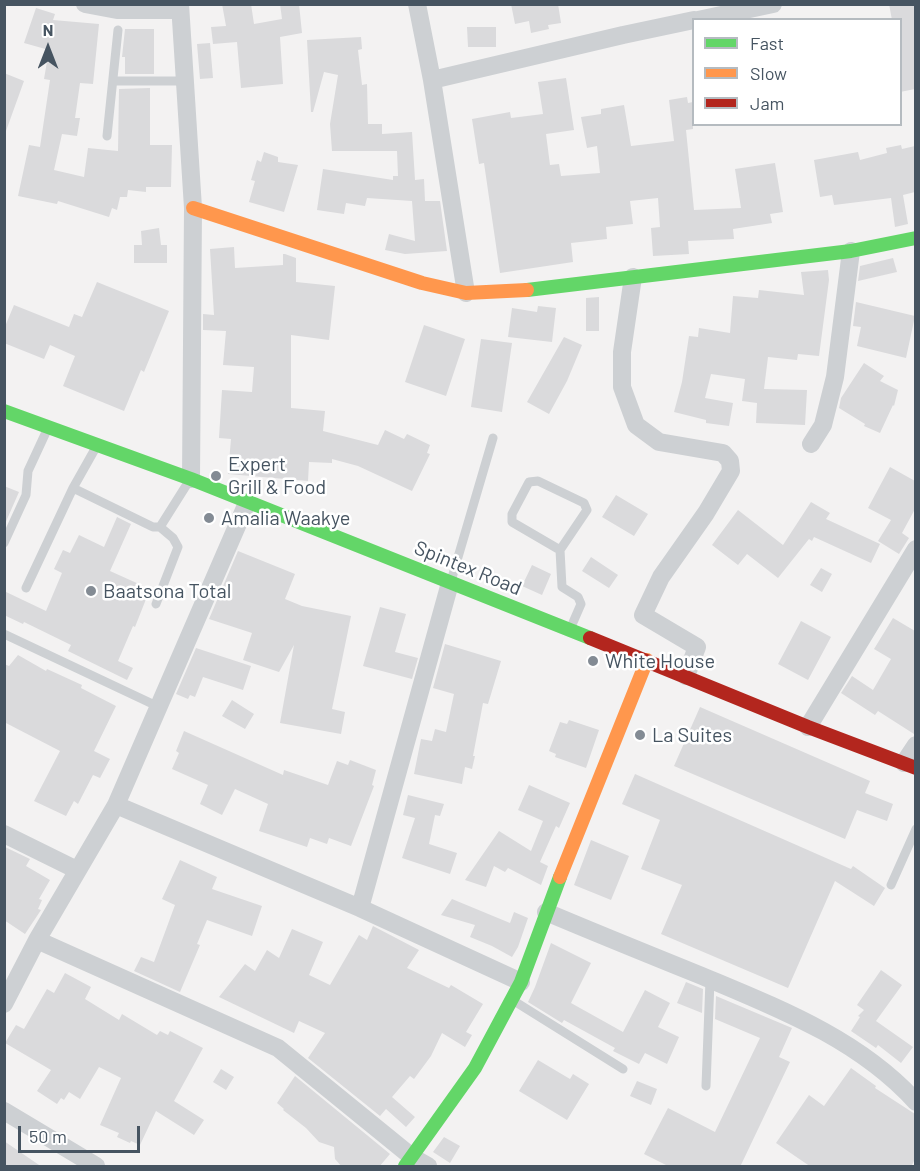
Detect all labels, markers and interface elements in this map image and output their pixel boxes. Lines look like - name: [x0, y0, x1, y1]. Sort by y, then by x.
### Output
- north arrow: [18, 18, 78, 78]
- legend: [692, 18, 902, 126]
- text: N: [43, 20, 53, 39]
- text: Fast: [750, 32, 784, 54]
- text: Slow: [750, 62, 787, 84]
- text: Jam: [750, 92, 784, 114]
- place label: Expert Grill & Food: [228, 452, 326, 499]
- marker: Expert Grill & Food: [209, 469, 223, 483]
- place label: Amalia Waakye: [221, 506, 350, 530]
- marker: Amalia Waakye: [202, 511, 216, 525]
- street label: Spintex Road: [411, 536, 525, 600]
- place label: Baatsona Total: [103, 579, 231, 603]
- marker: Baatsona Total: [84, 584, 98, 598]
- place label: White House: [605, 649, 715, 673]
- marker: White House: [586, 654, 600, 668]
- place label: La Suites: [652, 723, 732, 747]
- marker: La Suites: [633, 728, 647, 742]
- scale bar: [21, 1114, 142, 1152]
- text: 50 m: [29, 1125, 67, 1147]

